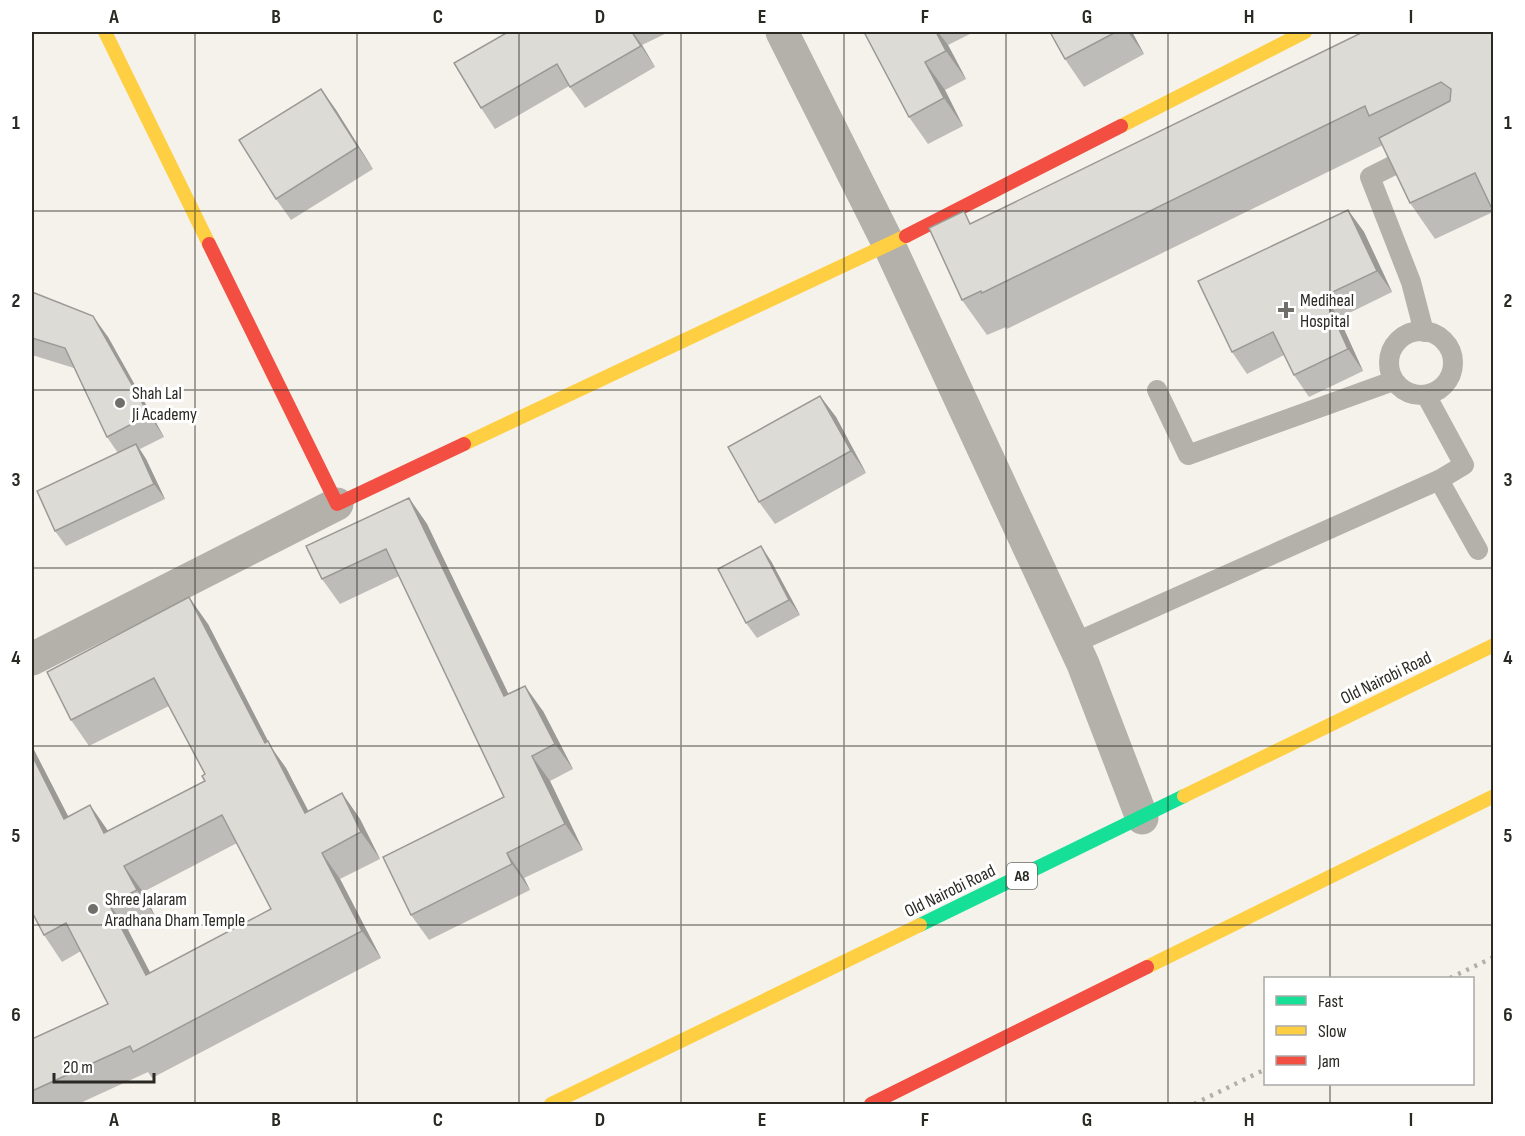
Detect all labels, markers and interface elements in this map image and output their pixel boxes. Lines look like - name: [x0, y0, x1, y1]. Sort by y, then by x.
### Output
- text: A: [108, 5, 119, 29]
- text: B: [271, 5, 281, 29]
- text: C: [433, 5, 443, 29]
- text: D: [595, 5, 605, 29]
- text: E: [758, 5, 766, 29]
- text: F: [921, 5, 929, 29]
- text: G: [1082, 5, 1092, 29]
- text: H: [1244, 5, 1254, 29]
- text: I: [1409, 5, 1413, 29]
- text: 1: [12, 111, 20, 135]
- text: 1: [1504, 111, 1512, 135]
- text: 2: [12, 289, 20, 313]
- text: 2: [1504, 289, 1512, 313]
- place label: Mediheal Hospital: [1300, 290, 1354, 332]
- marker: Mediheal Hospital: [1277, 301, 1295, 319]
- place label: Shah Lal Ji Academy: [131, 383, 197, 425]
- marker: Shah Lal Ji Academy: [113, 396, 127, 410]
- text: 3: [12, 468, 21, 492]
- text: 3: [1504, 468, 1513, 492]
- text: 4: [11, 646, 21, 670]
- text: 4: [1503, 646, 1513, 670]
- street label: Old Nairobi Road: [1337, 647, 1435, 709]
- text: 5: [12, 824, 21, 848]
- text: 5: [1504, 824, 1513, 848]
- street label: Old Nairobi Road: [901, 860, 999, 922]
- road number: A8: [1007, 863, 1037, 889]
- place label: Shree Jalaram Aradhana Dham Temple: [104, 889, 245, 931]
- marker: Shree Jalaram Aradhana Dham Temple: [86, 902, 100, 916]
- legend: [1264, 977, 1474, 1085]
- text: Fast: [1318, 991, 1344, 1012]
- text: 6: [11, 1003, 21, 1027]
- text: 6: [1503, 1003, 1513, 1027]
- text: Slow: [1318, 1021, 1347, 1042]
- scale bar: [54, 1046, 154, 1084]
- text: Jam: [1317, 1051, 1340, 1072]
- text: 20 m: [63, 1057, 93, 1078]
- text: A: [108, 1108, 119, 1132]
- text: B: [271, 1108, 281, 1132]
- text: C: [433, 1108, 443, 1132]
- text: D: [595, 1108, 605, 1132]
- text: E: [758, 1108, 766, 1132]
- text: F: [921, 1108, 929, 1132]
- text: G: [1082, 1108, 1092, 1132]
- text: H: [1244, 1108, 1254, 1132]
- text: I: [1409, 1108, 1413, 1132]

